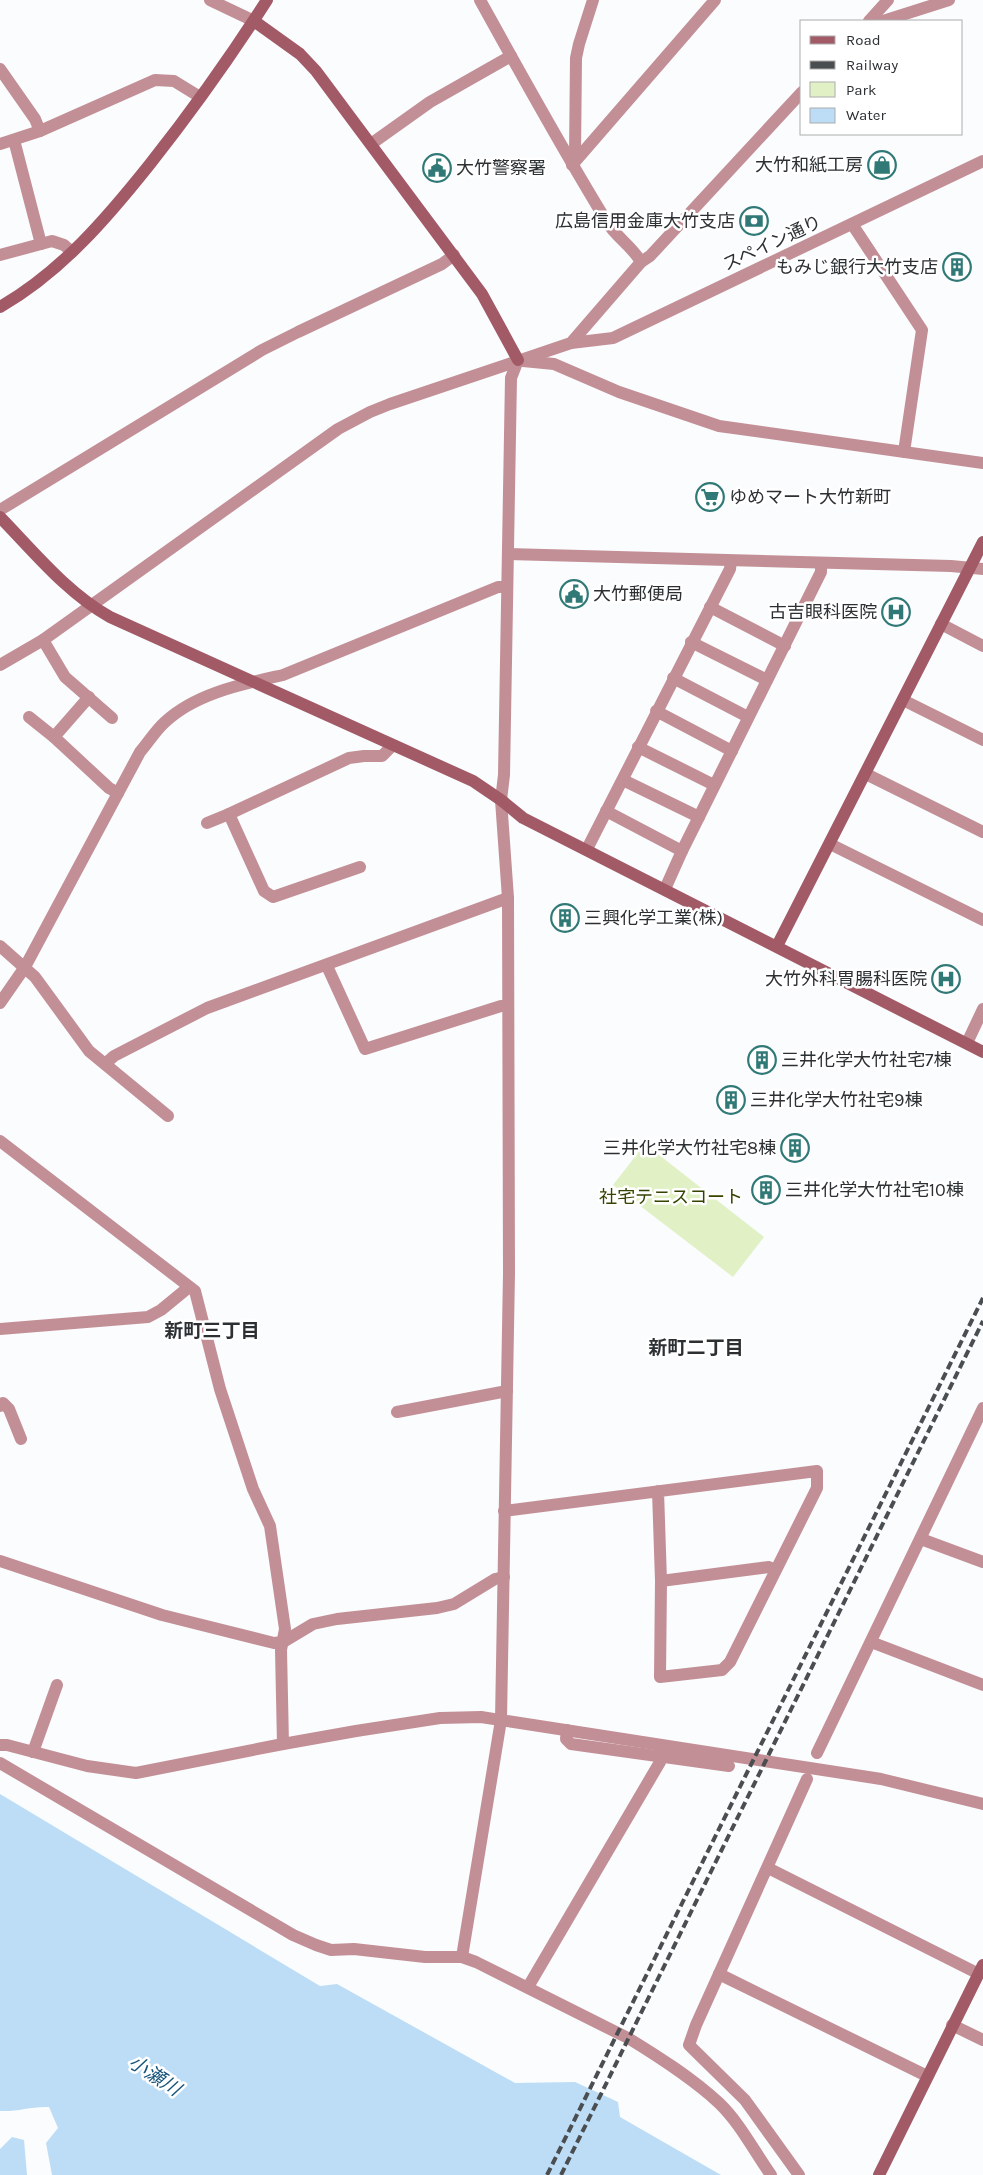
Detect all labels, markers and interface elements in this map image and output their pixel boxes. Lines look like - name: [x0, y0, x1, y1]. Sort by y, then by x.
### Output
- legend: [800, 20, 963, 135]
- text: Road: [846, 31, 881, 49]
- text: Railway: [846, 56, 898, 74]
- text: Park: [846, 81, 876, 99]
- text: Water: [846, 106, 887, 124]
- shop icon: 大竹和紙工房: [867, 150, 897, 180]
- public building icon: 大竹警察署: [422, 153, 452, 183]
- place label: 大竹和紙工房: [755, 154, 863, 176]
- place label: 大竹警察署: [456, 157, 546, 179]
- bank icon: 広島信用金庫大竹支店: [739, 206, 769, 236]
- place label: 広島信用金庫大竹支店: [555, 210, 735, 232]
- street label: スペイン通り: [719, 210, 825, 276]
- building icon: もみじ銀行大竹支店: [942, 252, 972, 282]
- place label: もみじ銀行大竹支店: [776, 256, 938, 278]
- supermarket icon: ゆめマート大竹新町: [695, 482, 725, 512]
- place label: ゆめマート大竹新町: [729, 486, 891, 508]
- public building icon: 大竹郵便局: [559, 579, 589, 609]
- place label: 大竹郵便局: [593, 583, 683, 605]
- hospital icon: 古吉眼科医院: [881, 597, 911, 627]
- place label: 古吉眼科医院: [769, 601, 877, 623]
- building icon: 三興化学工業(株): [550, 903, 580, 933]
- place label: 三興化学工業(株): [584, 907, 723, 929]
- hospital icon: 大竹外科胃腸科医院: [931, 964, 961, 994]
- place label: 大竹外科胃腸科医院: [765, 968, 927, 990]
- building icon: 三井化学大竹社宅7棟: [747, 1045, 777, 1075]
- place label: 三井化学大竹社宅7棟: [781, 1049, 951, 1071]
- building icon: 三井化学大竹社宅9棟: [716, 1085, 746, 1115]
- place label: 三井化学大竹社宅9棟: [750, 1089, 922, 1111]
- building icon: 三井化学大竹社宅8棟: [780, 1133, 810, 1163]
- place label: 三井化学大竹社宅8棟: [603, 1137, 776, 1159]
- building icon: 三井化学大竹社宅10棟: [751, 1175, 781, 1205]
- place label: 三井化学大竹社宅10棟: [785, 1179, 964, 1201]
- park label: 社宅テニスコート: [599, 1186, 743, 1208]
- district label: 新町三丁目: [164, 1320, 260, 1342]
- district label: 新町二丁目: [648, 1337, 744, 1359]
- water label: 小瀬川: [125, 2051, 186, 2102]

